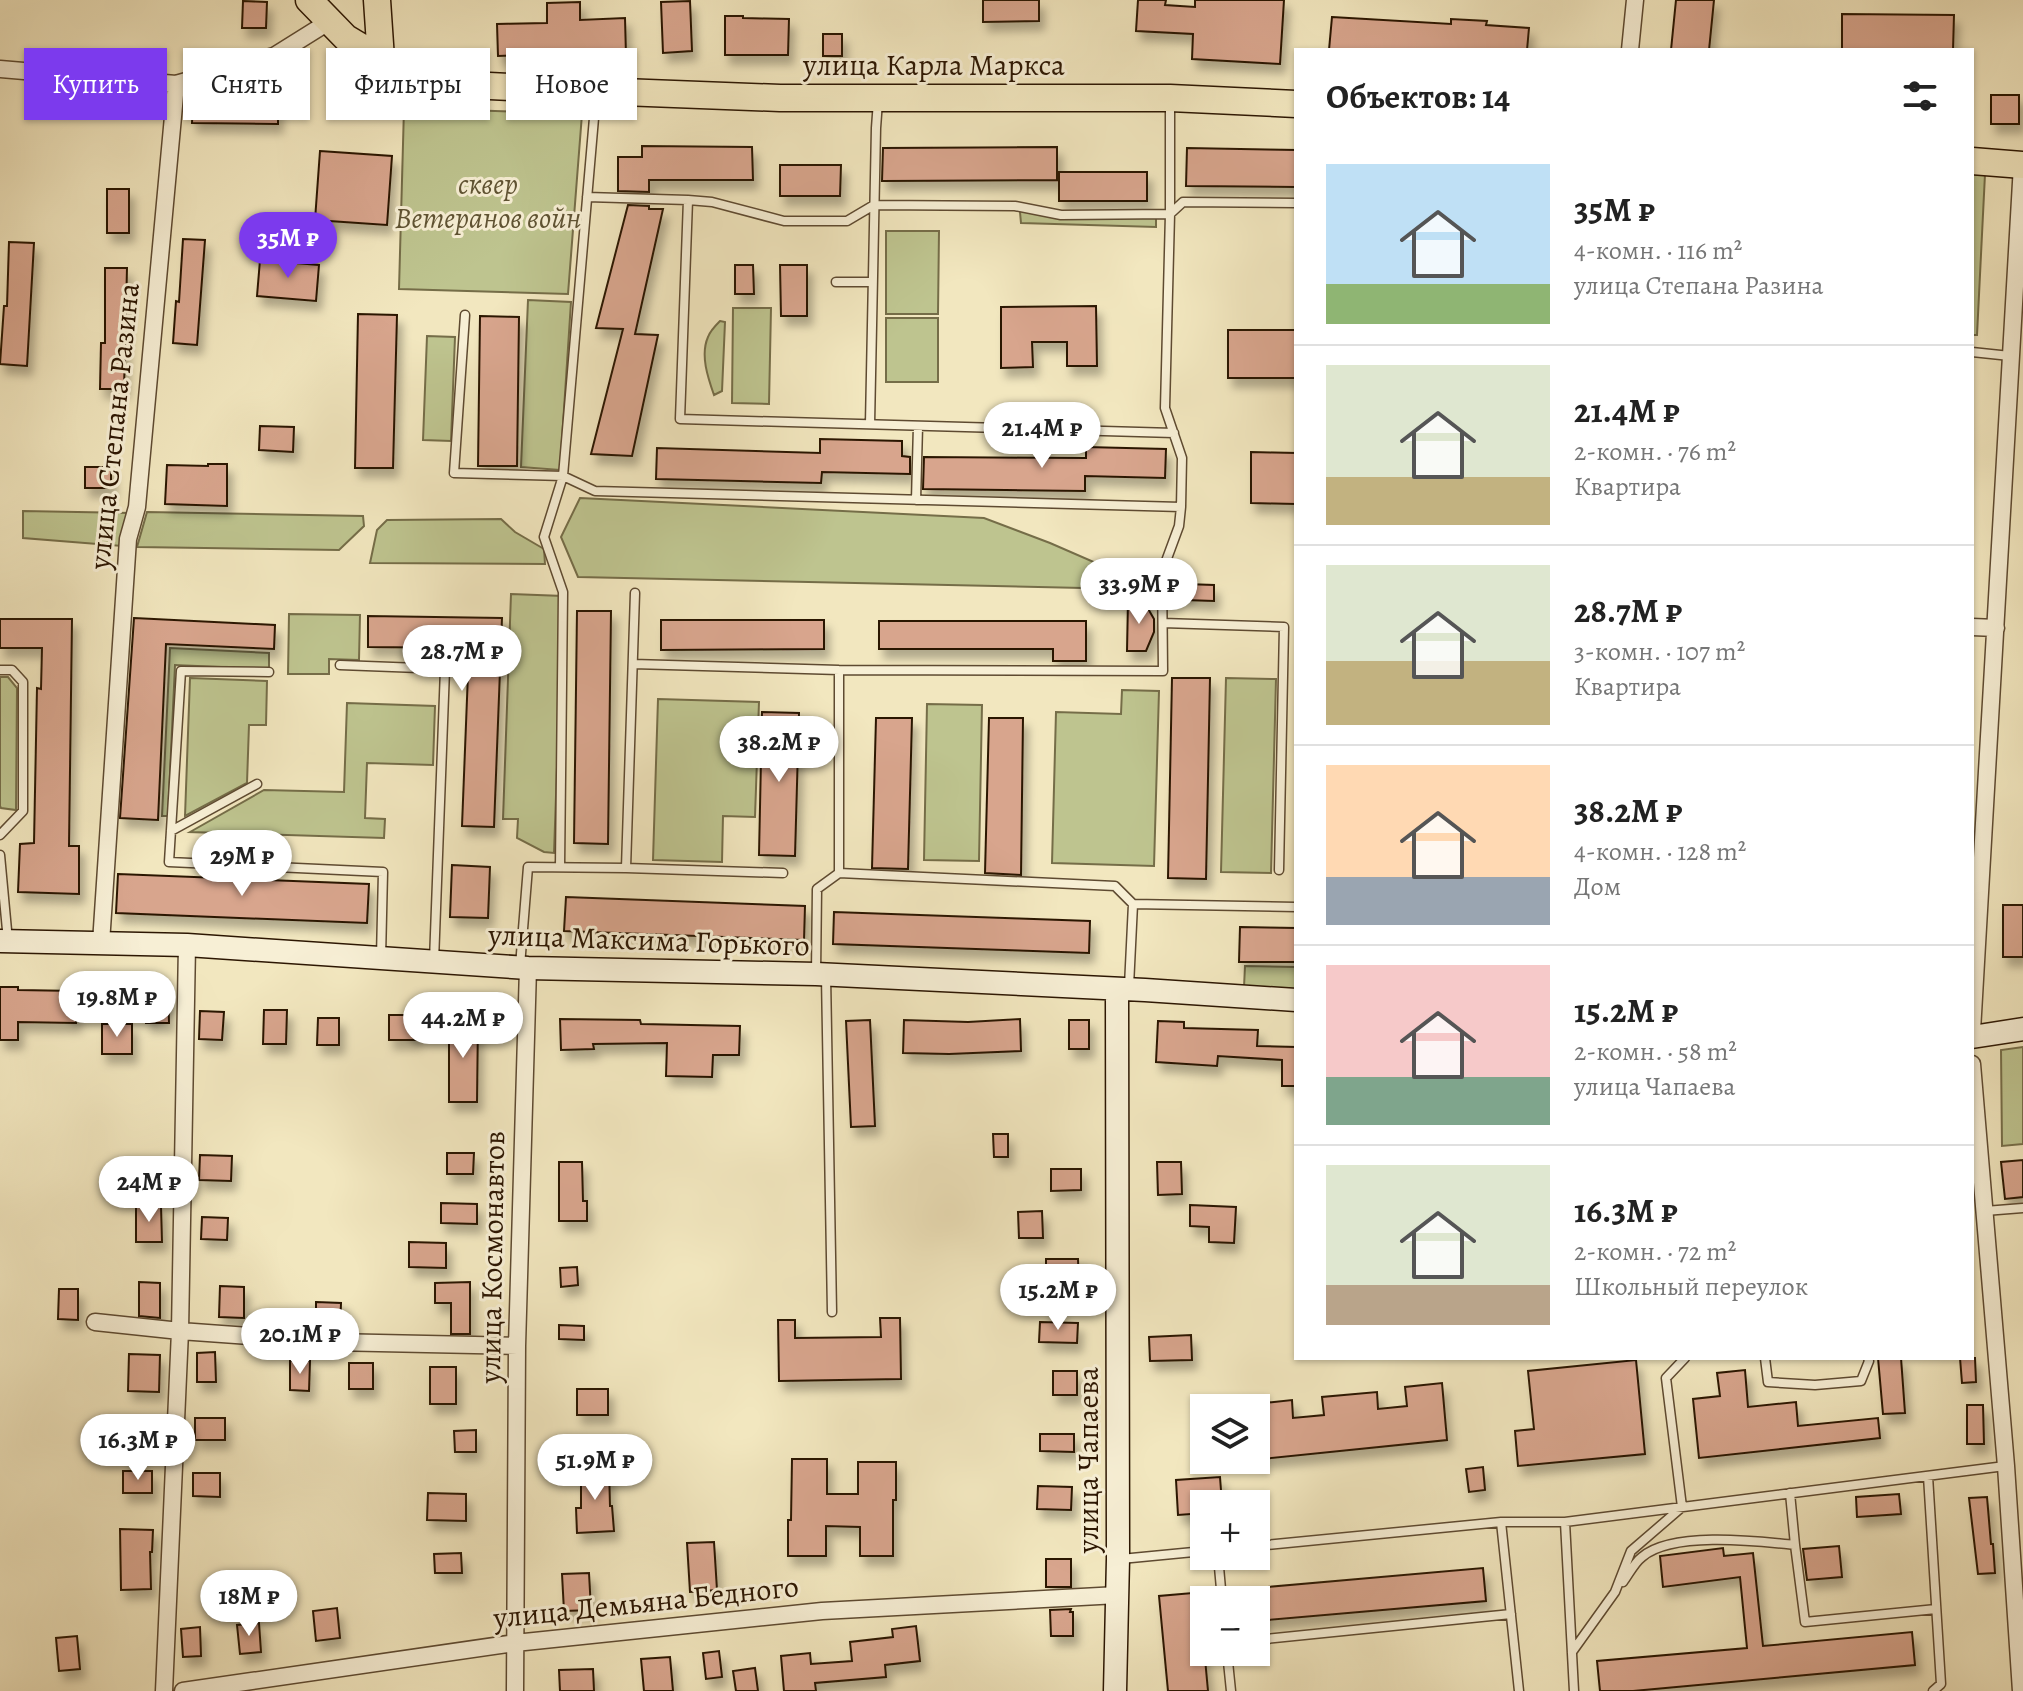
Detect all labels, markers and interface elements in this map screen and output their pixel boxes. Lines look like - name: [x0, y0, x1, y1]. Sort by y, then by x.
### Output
- street label: улица Карла Маркса: [802, 45, 1065, 85]
- chip: Купить: [24, 48, 167, 120]
- chip: Снять: [183, 48, 310, 120]
- chip: Фильтры: [326, 48, 490, 120]
- chip: Новое: [506, 48, 637, 120]
- text: Объектов: 14: [1326, 73, 1510, 120]
- icon: filters: [1898, 74, 1942, 118]
- park label: сквер Ветеранов войн: [395, 164, 581, 238]
- text: 35M ₽: [1574, 186, 1655, 233]
- icon: home: [1390, 196, 1486, 292]
- pin: 35M ₽: [232, 212, 344, 280]
- text: 35M ₽: [257, 220, 319, 255]
- text: 4-комн. · 116 m²: [1574, 233, 1742, 268]
- text: улица Степана Разина: [1574, 268, 1824, 303]
- street label: улица Степана Разина: [79, 281, 149, 572]
- text: 21.4M ₽: [1574, 387, 1680, 434]
- icon: home: [1390, 397, 1486, 493]
- pin: 21.4M ₽: [968, 402, 1116, 470]
- text: 21.4M ₽: [1002, 410, 1082, 445]
- text: 2-комн. · 76 m²: [1574, 434, 1736, 469]
- text: Квартира: [1574, 469, 1681, 504]
- pin: 33.9M ₽: [1065, 558, 1213, 626]
- text: 33.9M ₽: [1098, 566, 1180, 601]
- text: 28.7M ₽: [1574, 587, 1682, 634]
- icon: home: [1390, 597, 1486, 693]
- pin: 28.7M ₽: [388, 625, 536, 693]
- text: 28.7M ₽: [421, 633, 503, 668]
- text: 3-комн. · 107 m²: [1574, 634, 1745, 669]
- text: Квартира: [1574, 669, 1681, 704]
- pin: 38.2M ₽: [705, 716, 853, 784]
- text: 38.2M ₽: [738, 724, 820, 759]
- text: 38.2M ₽: [1574, 787, 1683, 834]
- icon: home: [1390, 797, 1486, 893]
- pin: 29M ₽: [186, 830, 298, 898]
- text: 4-комн. · 128 m²: [1574, 834, 1746, 869]
- text: 29M ₽: [210, 838, 274, 873]
- text: Дом: [1574, 869, 1621, 904]
- street label: улица Максима Горького: [487, 914, 810, 966]
- pin: 19.8M ₽: [43, 971, 191, 1039]
- text: 19.8M ₽: [77, 979, 157, 1014]
- text: 15.2M ₽: [1574, 987, 1678, 1034]
- pin: 44.2M ₽: [389, 992, 537, 1060]
- icon: home: [1390, 997, 1486, 1093]
- text: 44.2M ₽: [421, 1000, 505, 1035]
- text: 2-комн. · 58 m²: [1574, 1034, 1737, 1069]
- text: улица Чапаева: [1574, 1069, 1736, 1104]
- street label: улица Космонавтов: [470, 1130, 514, 1385]
- pin: 24M ₽: [93, 1156, 205, 1224]
- text: 24M ₽: [117, 1164, 181, 1199]
- text: 16.3M ₽: [1574, 1187, 1678, 1234]
- icon: home: [1390, 1197, 1486, 1293]
- text: 2-комн. · 72 m²: [1574, 1234, 1736, 1269]
- pin: 15.2M ₽: [984, 1264, 1132, 1332]
- text: Школьный переулок: [1574, 1269, 1808, 1304]
- text: 15.2M ₽: [1018, 1272, 1098, 1307]
- pin: 20.1M ₽: [226, 1308, 374, 1376]
- text: 20.1M ₽: [259, 1316, 341, 1351]
- street label: улица Чапаева: [1068, 1367, 1108, 1554]
- map controls: [1190, 1394, 1270, 1666]
- button: layers: [1190, 1394, 1270, 1474]
- pin: 16.3M ₽: [64, 1414, 212, 1482]
- text: 16.3M ₽: [98, 1422, 178, 1457]
- pin: 51.9M ₽: [521, 1434, 669, 1502]
- text: 51.9M ₽: [555, 1442, 635, 1477]
- button: +: [1190, 1490, 1270, 1570]
- street label: улица Демьяна Бедного: [490, 1566, 801, 1638]
- pin: 18M ₽: [193, 1570, 305, 1638]
- text: 18M ₽: [218, 1578, 280, 1613]
- button: −: [1190, 1586, 1270, 1666]

